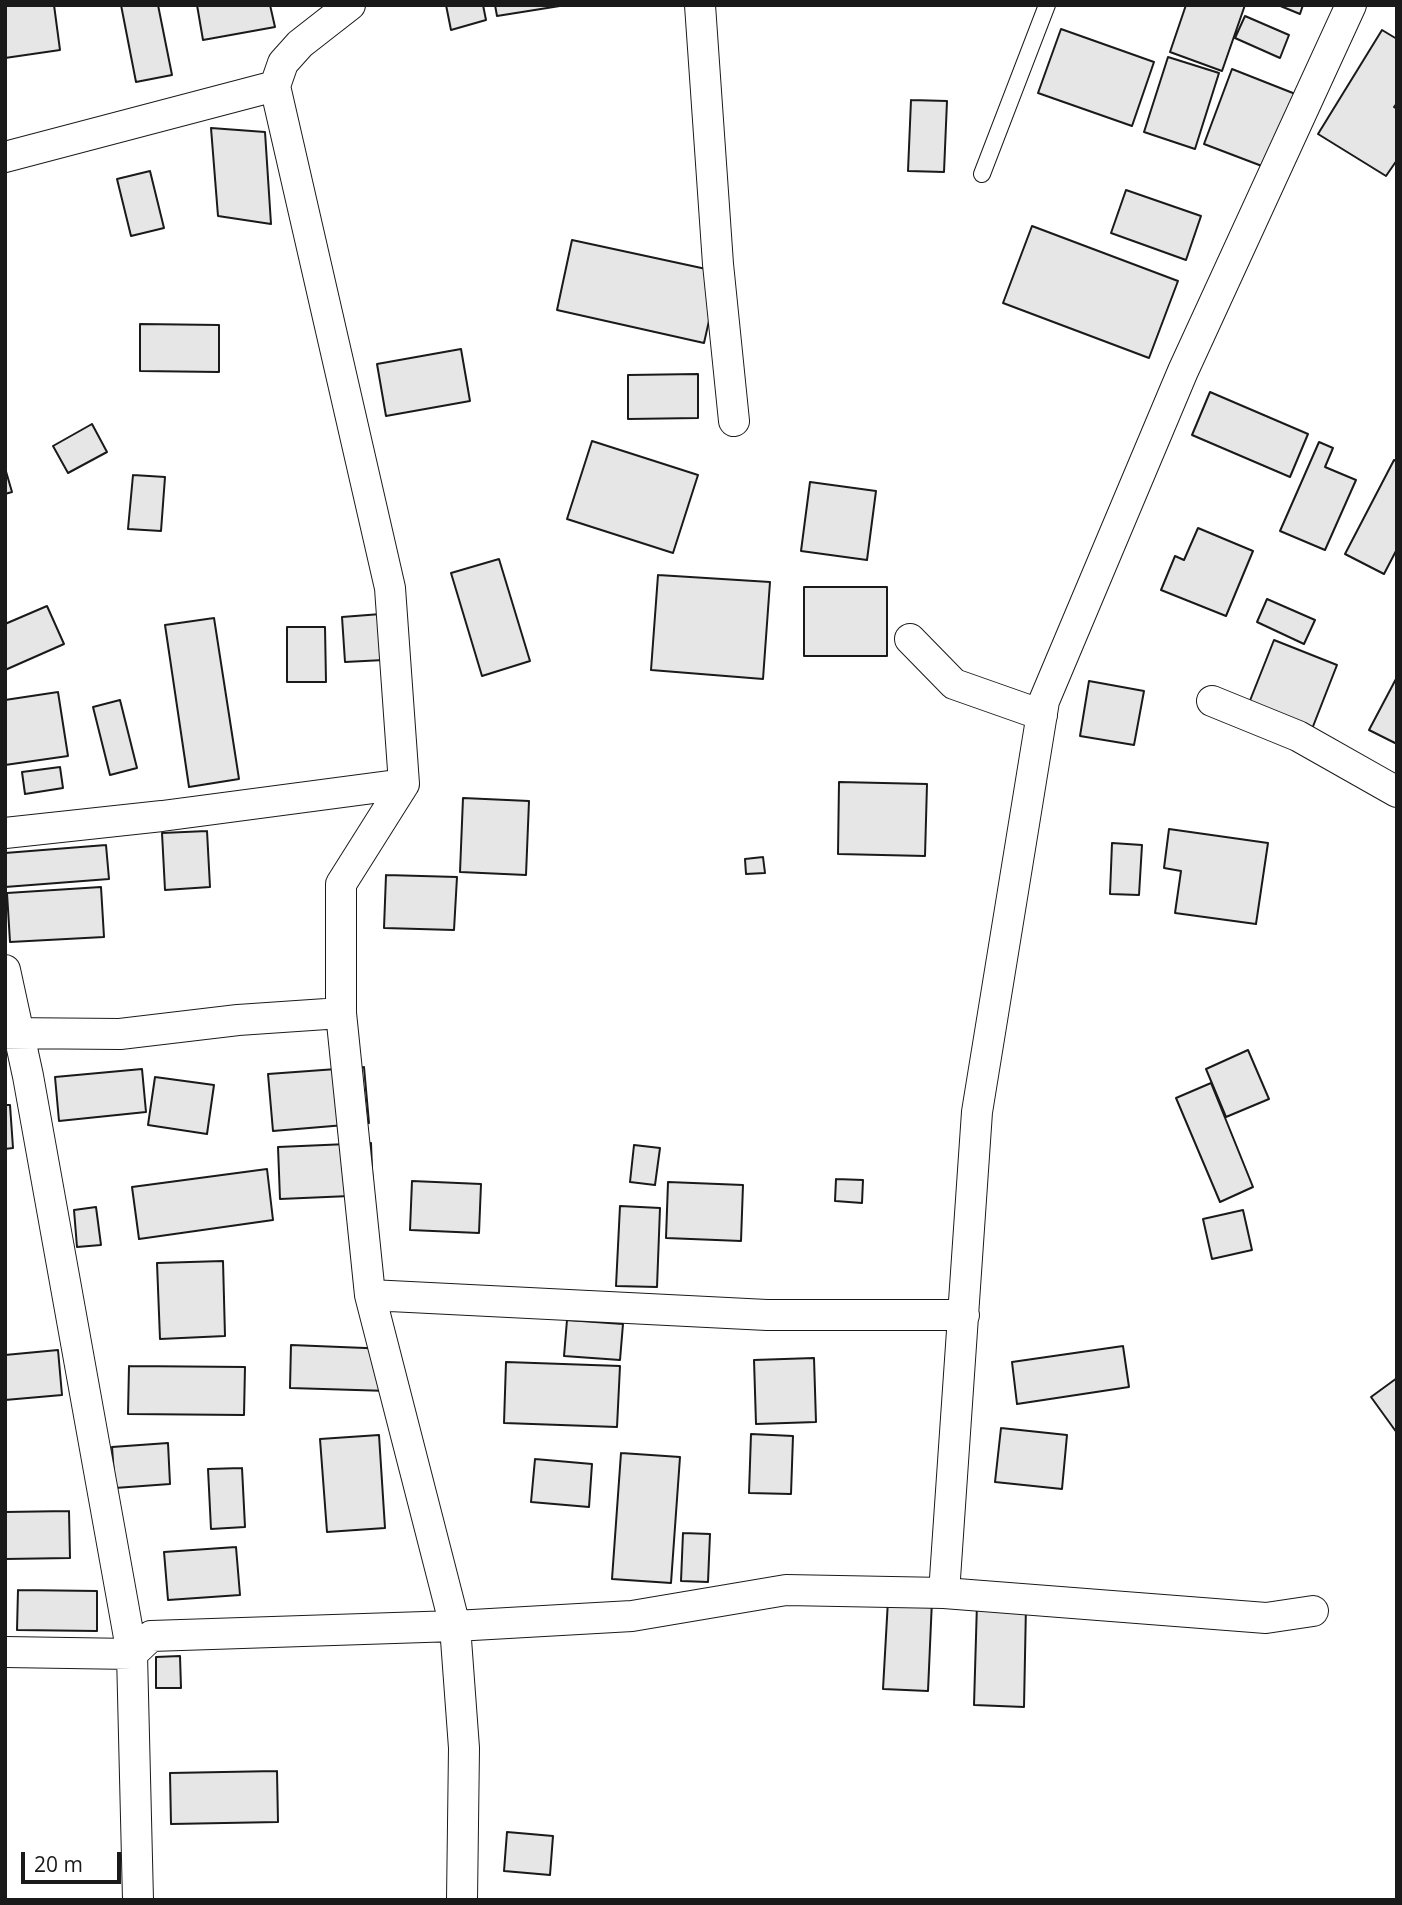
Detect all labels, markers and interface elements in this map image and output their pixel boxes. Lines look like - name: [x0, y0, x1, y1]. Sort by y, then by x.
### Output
- scale bar: [24, 1839, 124, 1883]
- text: 20 m: [34, 1850, 83, 1878]

